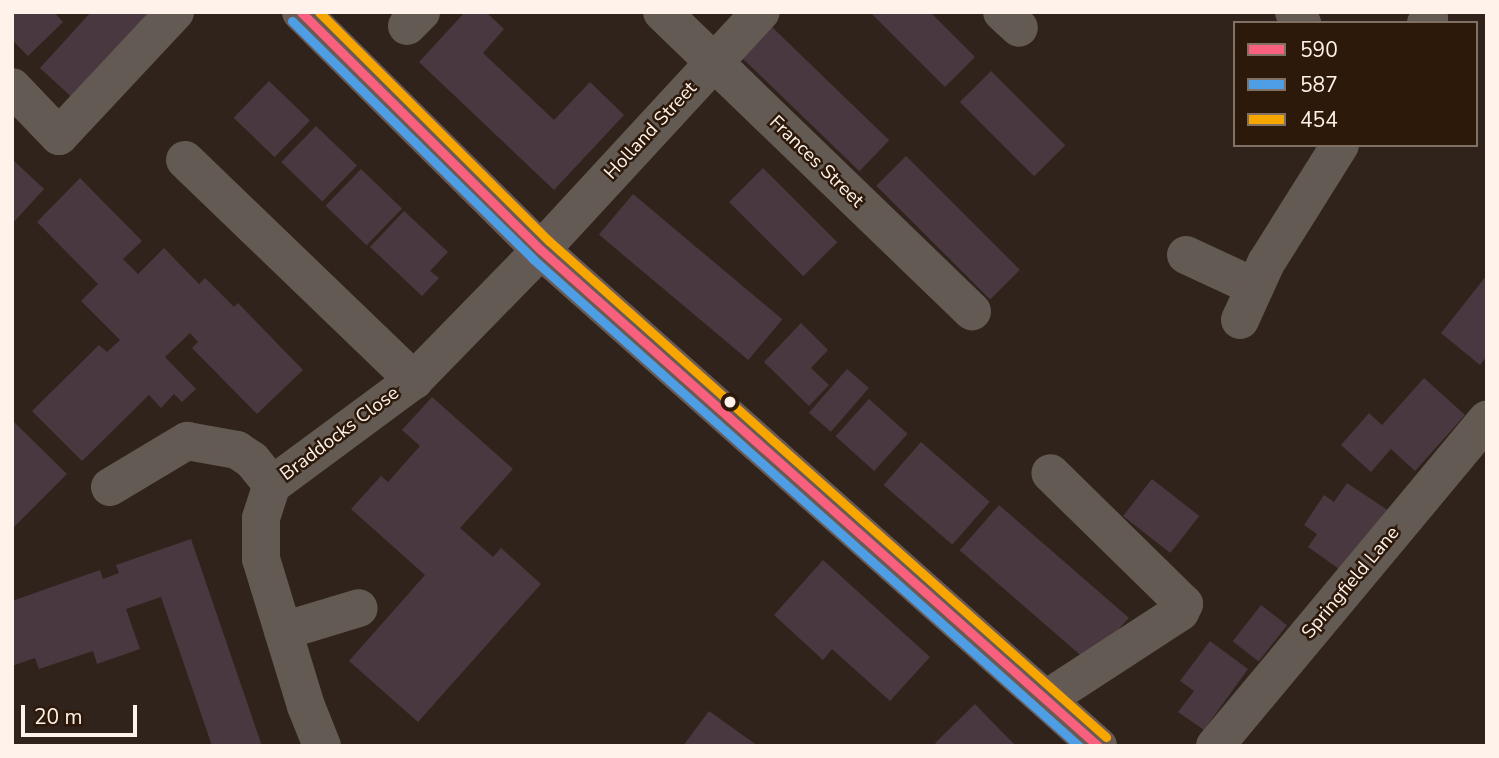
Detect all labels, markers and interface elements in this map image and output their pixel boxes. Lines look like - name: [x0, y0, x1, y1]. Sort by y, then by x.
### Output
- legend: [1233, 21, 1478, 147]
- text: 590: [1300, 36, 1338, 64]
- text: 587: [1300, 71, 1338, 99]
- street label: Holland Street: [600, 78, 702, 184]
- text: 454: [1300, 106, 1338, 134]
- street label: Frances Street: [764, 111, 868, 213]
- street label: Braddocks Close: [276, 382, 404, 486]
- unlabelled marker: [723, 395, 737, 409]
- street label: Springfield Lane: [1297, 522, 1405, 644]
- scale bar: [24, 692, 140, 736]
- text: 20 m: [34, 703, 83, 731]

